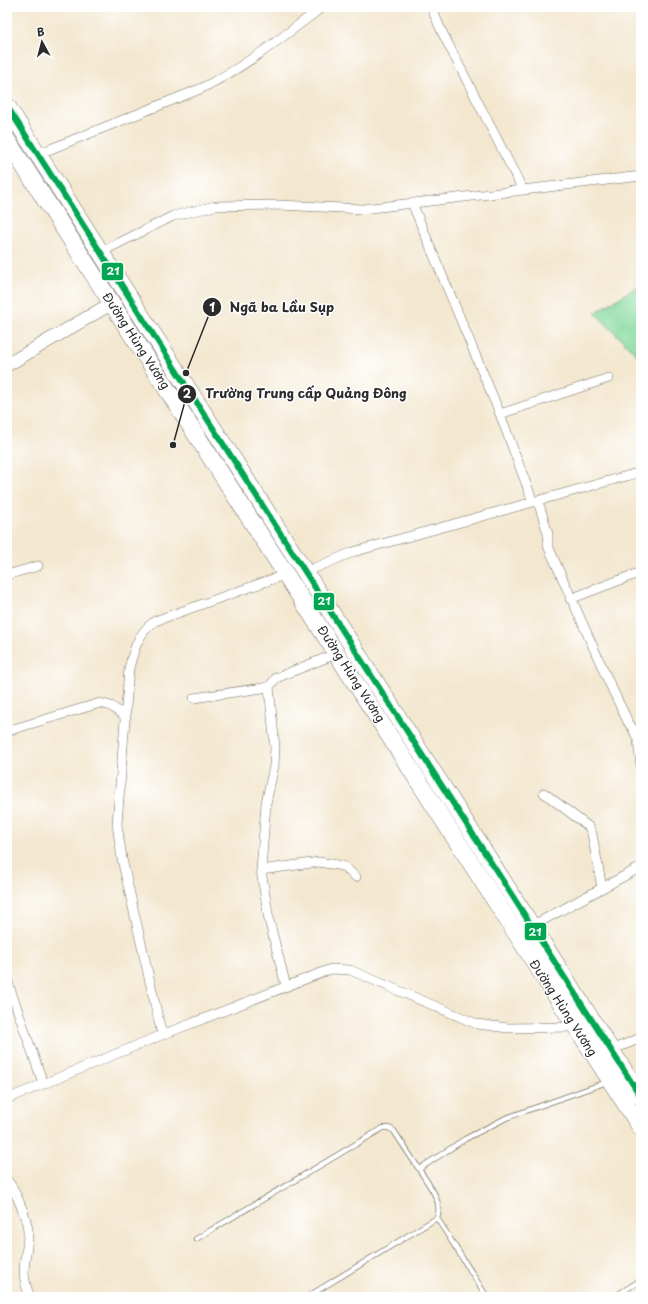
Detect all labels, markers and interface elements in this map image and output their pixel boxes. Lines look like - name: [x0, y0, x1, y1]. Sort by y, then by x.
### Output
- north arrow: [22, 22, 62, 62]
- text: B: [36, 23, 46, 40]
- line badge: 21: [101, 262, 124, 281]
- text: 21: [107, 262, 119, 279]
- street label: Đường Hùng Vương: [99, 288, 175, 393]
- callout: Ngã ba Lầu Sụp: [202, 295, 342, 320]
- text: Ngã ba Lầu Sụp: [230, 297, 334, 316]
- text: 1: [209, 298, 215, 316]
- callout: Trường Trung cấp Quảng Đông: [177, 381, 415, 406]
- text: Trường Trung cấp Quảng Đông: [205, 383, 407, 402]
- text: 2: [183, 384, 192, 402]
- line badge: 21: [313, 592, 335, 611]
- text: 21: [318, 592, 330, 609]
- street label: Đường Hùng Vương: [314, 621, 390, 726]
- line badge: 21: [524, 922, 547, 941]
- text: 21: [529, 923, 541, 940]
- street label: Đường Hùng Vương: [526, 955, 602, 1060]

